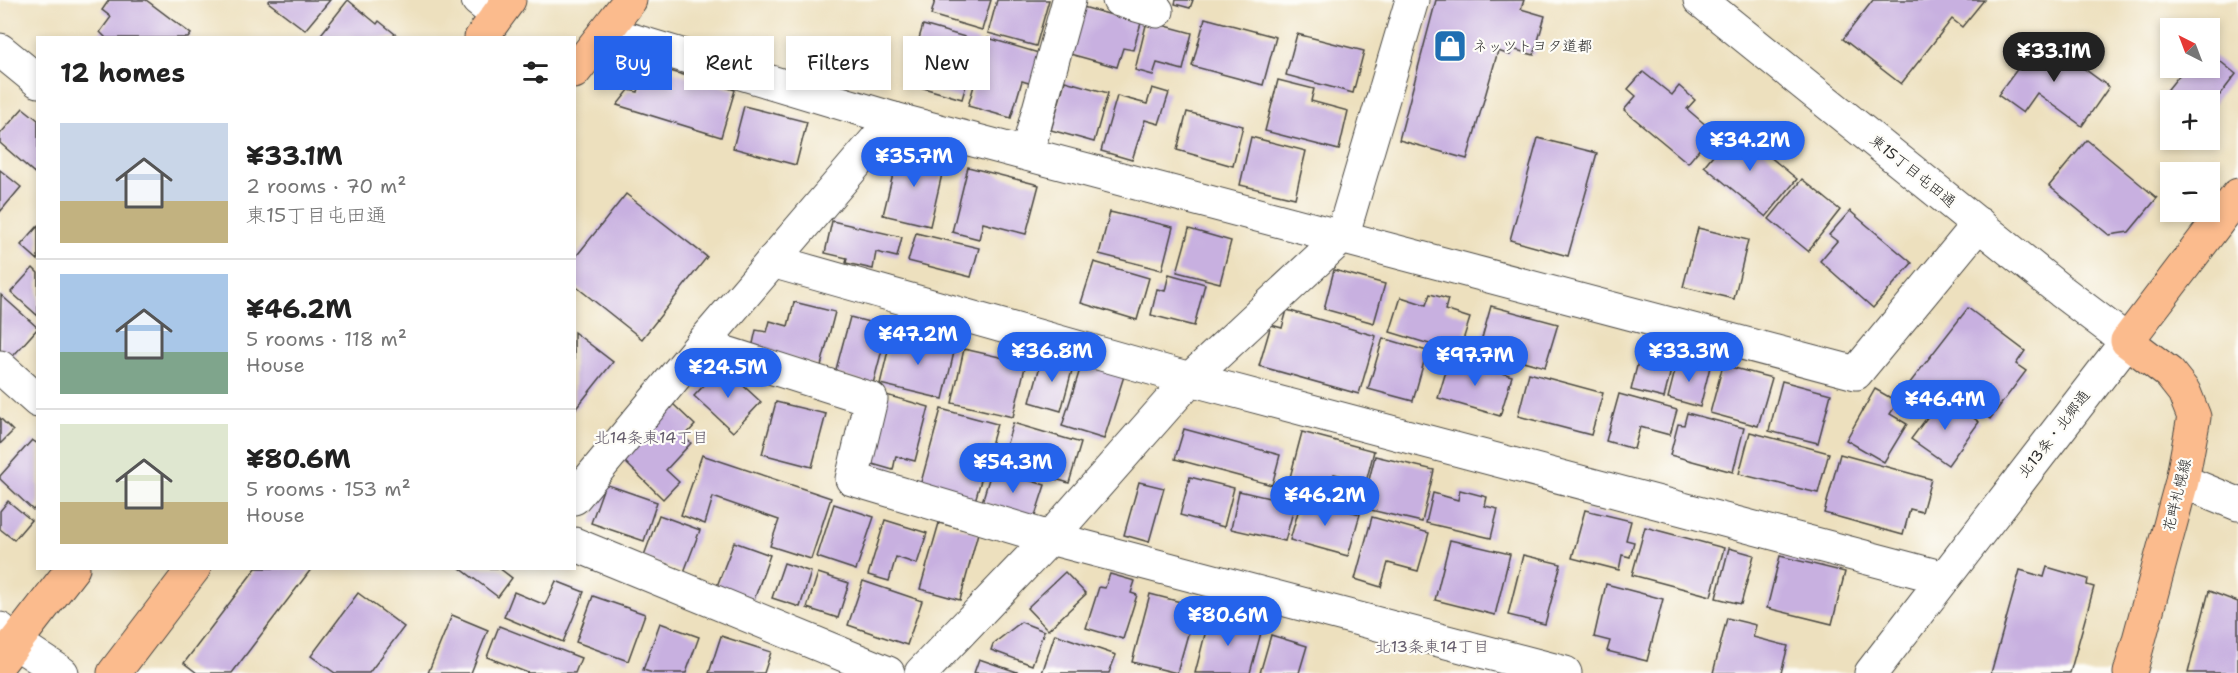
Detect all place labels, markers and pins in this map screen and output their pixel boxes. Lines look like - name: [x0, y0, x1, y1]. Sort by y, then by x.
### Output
- shop icon: ネッツトヨタ道都: [1432, 28, 1468, 64]
- pin: ¥33.1M: [2005, 32, 2103, 83]
- place label: ネッツトヨタ道都: [1473, 36, 1592, 56]
- pin: ¥34.2M: [1701, 121, 1799, 172]
- pin: ¥35.7M: [865, 137, 963, 188]
- pin: ¥47.2M: [869, 315, 967, 366]
- pin: ¥36.8M: [1003, 332, 1101, 383]
- pin: ¥33.3M: [1640, 332, 1738, 383]
- pin: ¥97.7M: [1426, 336, 1524, 387]
- pin: ¥24.5M: [679, 348, 777, 399]
- pin: ¥46.4M: [1896, 380, 1994, 431]
- pin: ¥54.3M: [964, 443, 1062, 494]
- pin: ¥46.2M: [1276, 476, 1374, 527]
- pin: ¥80.6M: [1179, 596, 1277, 647]

